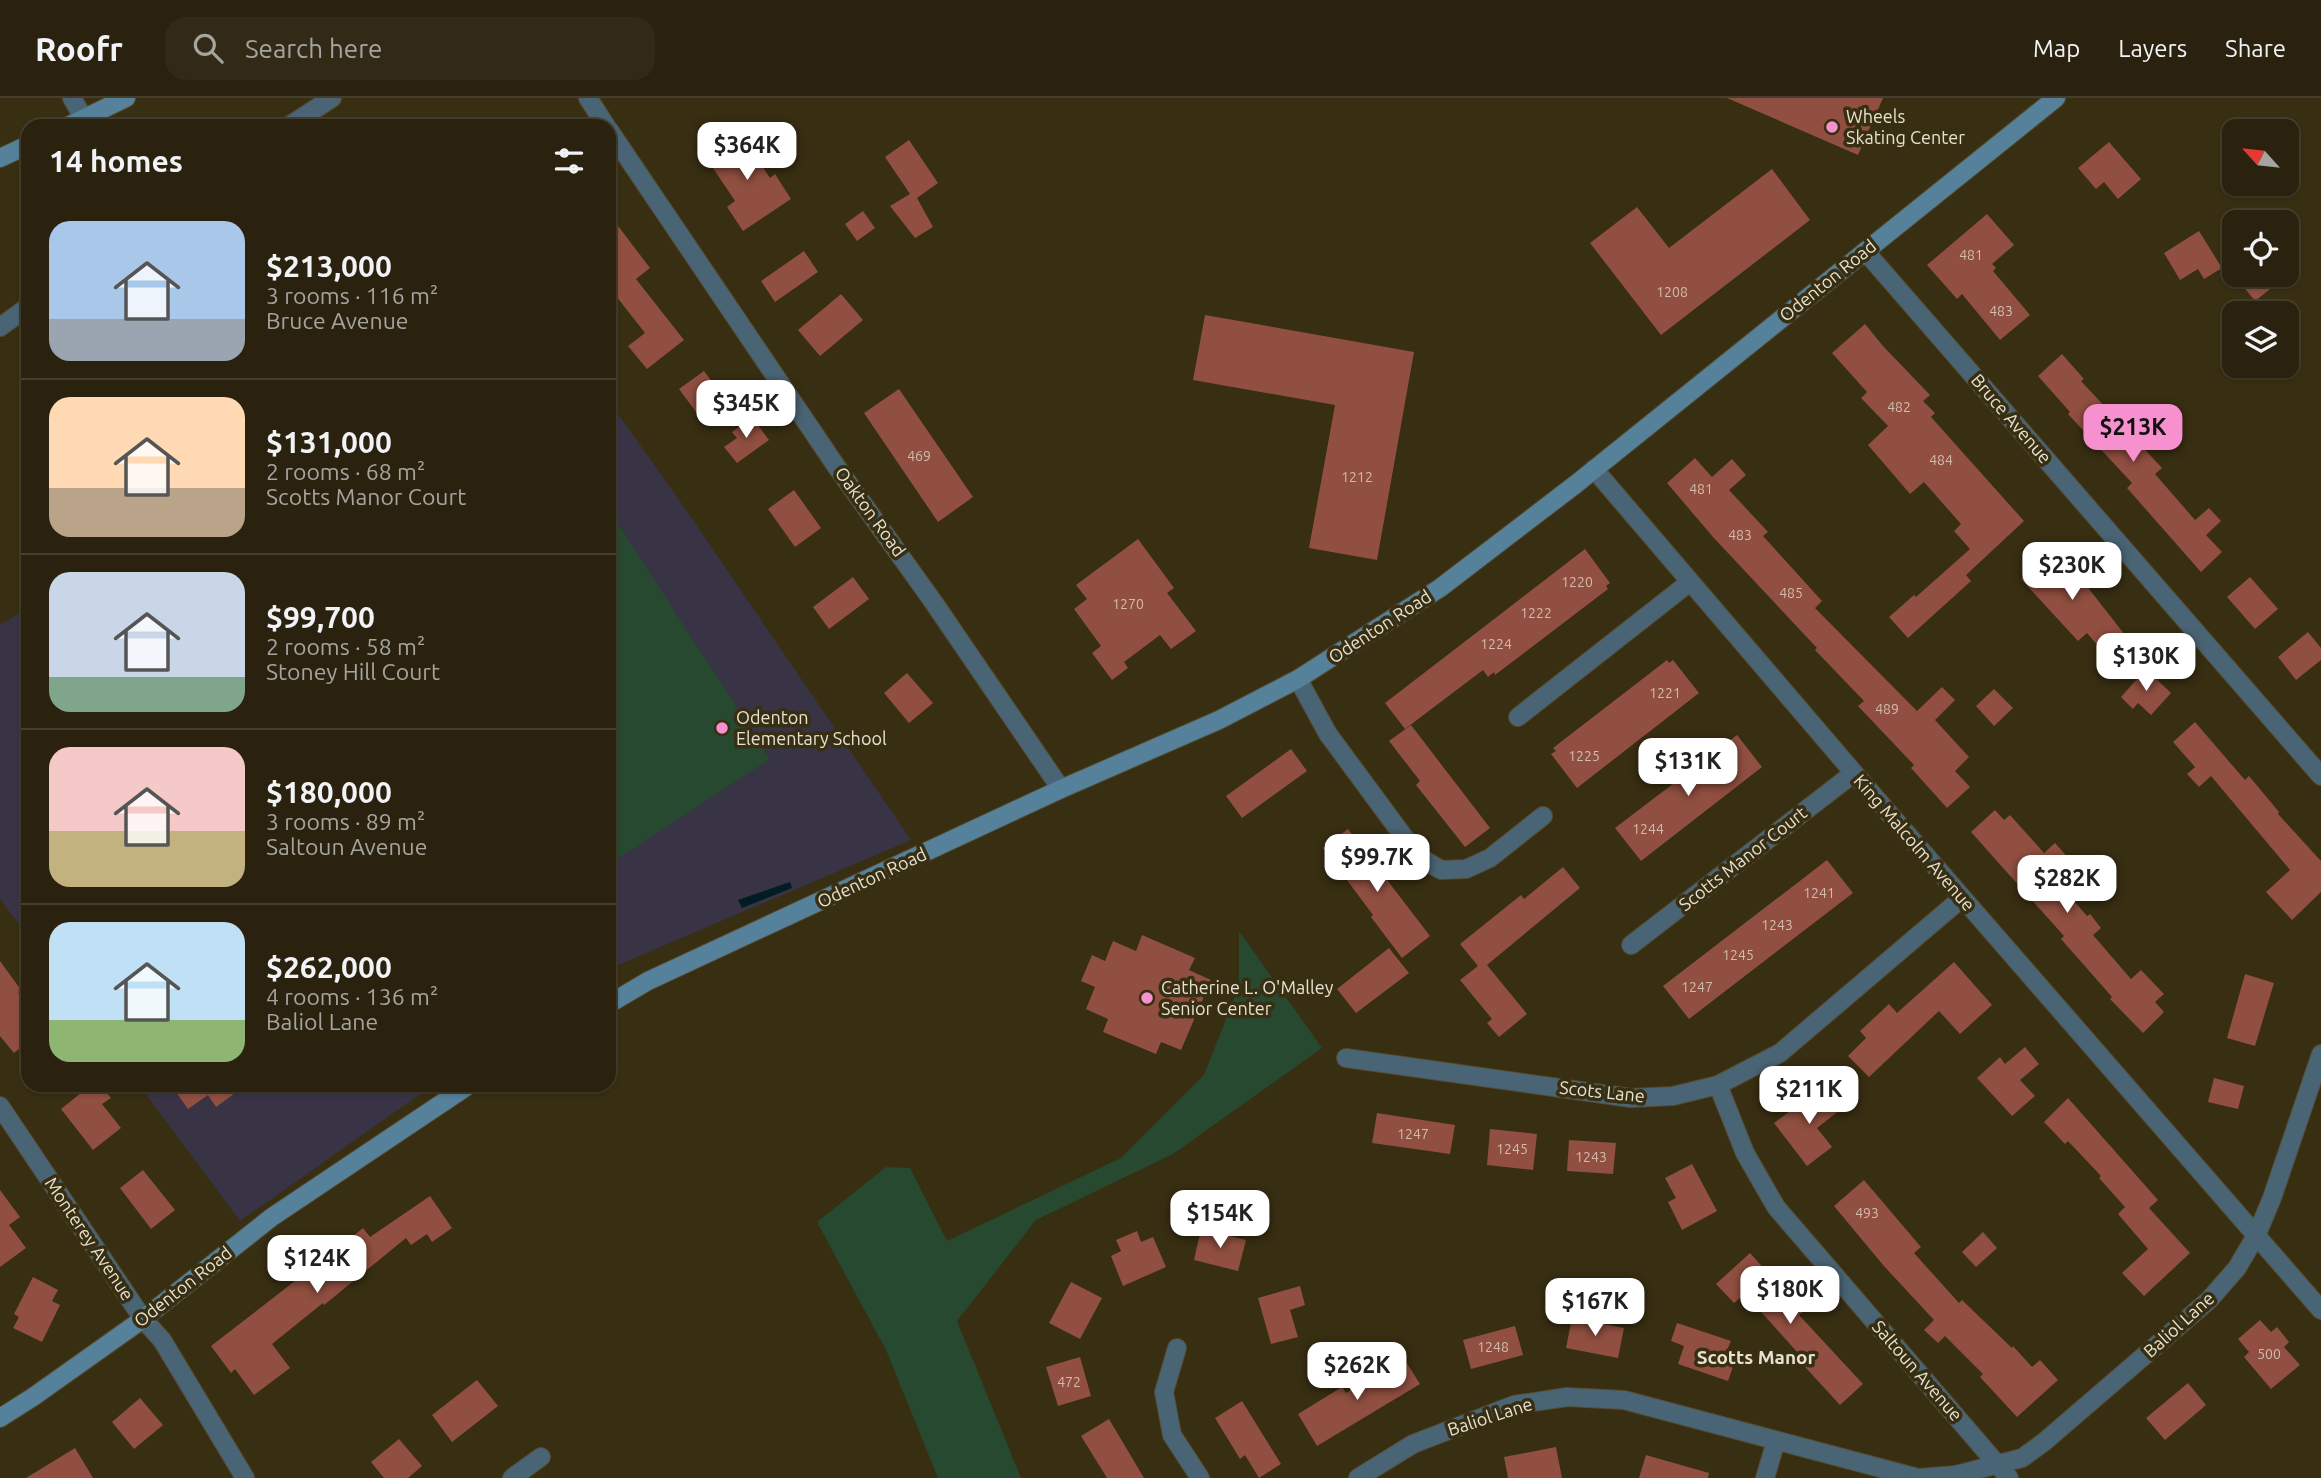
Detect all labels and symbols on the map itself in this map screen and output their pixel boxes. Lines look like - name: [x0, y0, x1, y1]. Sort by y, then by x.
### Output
- place label: Wheels Skating Center: [1846, 106, 1965, 147]
- marker: Wheels Skating Center: [1824, 119, 1840, 135]
- north arrow: [2222, 119, 2300, 196]
- pin: $364K: [698, 122, 796, 182]
- street label: Odenton Road: [1775, 235, 1880, 325]
- house number: 481: [1959, 247, 1983, 263]
- house number: 1208: [1656, 284, 1688, 300]
- house number: 483: [1989, 303, 2013, 319]
- street label: Bruce Avenue: [1968, 370, 2056, 467]
- pin: $345K: [697, 380, 795, 440]
- house number: 482: [1887, 399, 1911, 415]
- pin: $213K: [2084, 404, 2182, 464]
- house number: 469: [907, 448, 931, 464]
- house number: 484: [1929, 452, 1953, 468]
- street label: Oakton Road: [832, 463, 910, 560]
- house number: 1212: [1341, 469, 1373, 485]
- house number: 481: [1689, 481, 1713, 497]
- house number: 483: [1728, 527, 1752, 543]
- pin: $230K: [2023, 542, 2121, 602]
- house number: 1220: [1561, 574, 1593, 590]
- house number: 485: [1779, 585, 1803, 601]
- street label: Odenton Road: [1324, 586, 1434, 667]
- house number: 1270: [1112, 596, 1144, 612]
- house number: 1222: [1520, 605, 1552, 621]
- pin: $130K: [2097, 634, 2195, 693]
- house number: 1224: [1480, 636, 1512, 652]
- house number: 1221: [1649, 685, 1681, 701]
- house number: 489: [1875, 701, 1899, 717]
- place label: Odenton Elementary School: [736, 707, 887, 748]
- marker: Odenton Elementary School: [714, 720, 730, 736]
- pin: $131K: [1639, 738, 1737, 798]
- house number: 1225: [1568, 748, 1600, 764]
- street label: King Malcolm Avenue: [1850, 770, 1979, 915]
- street label: Scotts Manor Court: [1674, 802, 1810, 914]
- house number: 1244: [1632, 821, 1664, 837]
- pin: $99.7K: [1320, 834, 1434, 894]
- street label: Odenton Road: [814, 843, 929, 911]
- pin: $282K: [2018, 856, 2116, 915]
- house number: 1241: [1803, 885, 1835, 901]
- house number: 1243: [1761, 917, 1793, 933]
- house number: 1245: [1722, 947, 1754, 963]
- place label: Catherine L. O'Malley Senior Center: [1161, 977, 1334, 1018]
- house number: 1247: [1681, 979, 1713, 995]
- marker: Catherine L. O'Malley Senior Center: [1139, 990, 1155, 1006]
- pin: $211K: [1760, 1066, 1858, 1126]
- street label: Scots Lane: [1558, 1077, 1646, 1105]
- house number: 1247: [1397, 1126, 1429, 1142]
- house number: 1245: [1496, 1141, 1528, 1157]
- house number: 1243: [1575, 1149, 1607, 1165]
- street label: Monterey Avenue: [41, 1173, 138, 1304]
- pin: $154K: [1171, 1190, 1269, 1250]
- house number: 493: [1855, 1205, 1879, 1221]
- pin: $124K: [268, 1236, 366, 1295]
- street label: Odenton Road: [130, 1242, 235, 1330]
- pin: $180K: [1741, 1266, 1839, 1326]
- pin: $167K: [1546, 1278, 1644, 1338]
- street label: Baliol Lane: [2139, 1287, 2218, 1361]
- street label: Saltoun Avenue: [1869, 1316, 1967, 1425]
- house number: 1248: [1477, 1339, 1509, 1355]
- pin: $262K: [1308, 1342, 1406, 1402]
- district label: Scotts Manor: [1697, 1346, 1815, 1368]
- house number: 500: [2257, 1346, 2281, 1362]
- house number: 472: [1057, 1374, 1081, 1390]
- street label: Baliol Lane: [1445, 1393, 1535, 1439]

